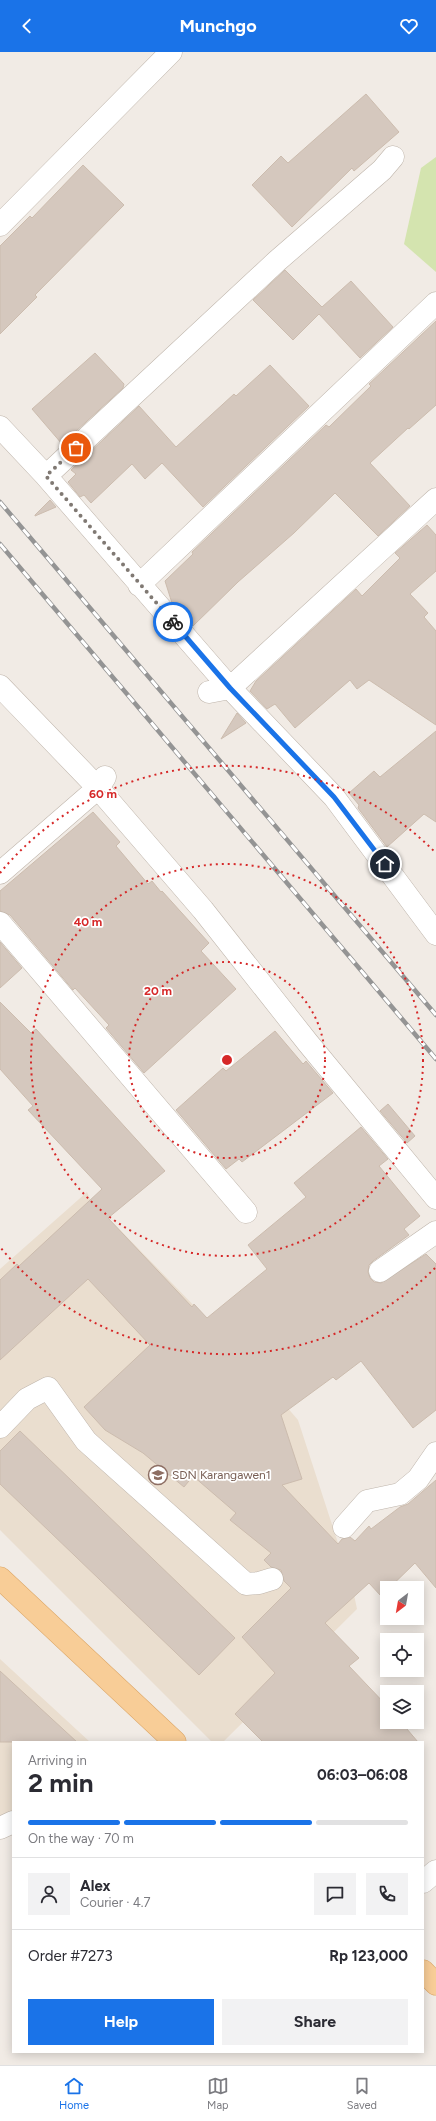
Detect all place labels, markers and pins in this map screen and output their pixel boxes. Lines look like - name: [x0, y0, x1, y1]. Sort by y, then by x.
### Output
- pin: [59, 431, 93, 465]
- pin: [368, 847, 402, 881]
- centre of rings: [220, 1053, 234, 1067]
- school or university icon: SDN Karangawen1: [147, 1464, 169, 1486]
- place label: SDN Karangawen1: [172, 1468, 271, 1482]

